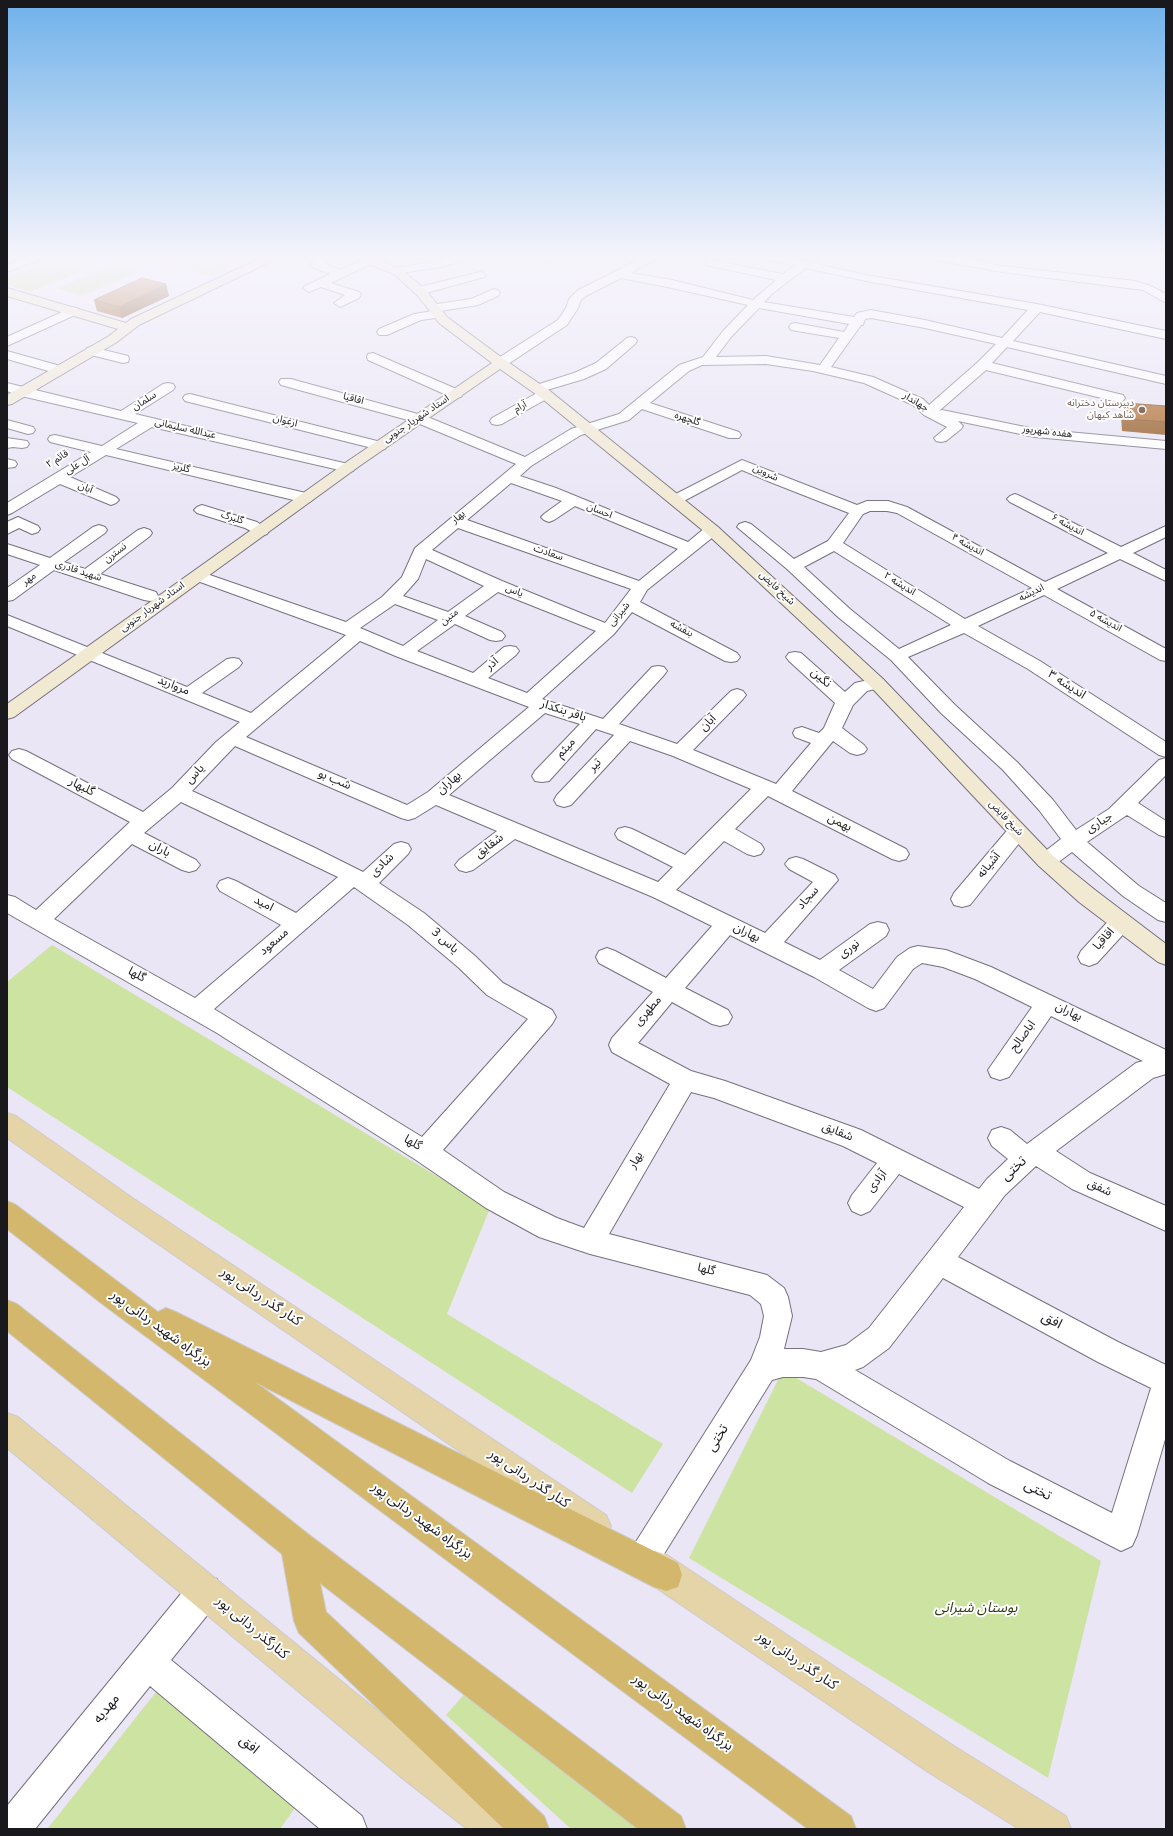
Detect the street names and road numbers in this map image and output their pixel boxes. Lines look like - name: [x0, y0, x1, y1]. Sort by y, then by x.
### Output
- street label: سلمان: [131, 390, 159, 414]
- street label: جهاندار: [900, 391, 930, 415]
- street label: اقاقیا: [341, 392, 365, 408]
- street label: استاد شهریار جنوبی: [382, 393, 452, 447]
- street label: آرام: [512, 400, 530, 416]
- street label: گلچهره: [673, 410, 701, 430]
- street label: ارغوان: [272, 413, 298, 431]
- street label: عبدالله سلیمانی: [153, 417, 217, 443]
- street label: هفده شهریور: [1021, 424, 1073, 442]
- street label: قائم ۲: [45, 449, 71, 471]
- street label: آل علی: [63, 454, 93, 478]
- street label: گلریز: [171, 461, 191, 477]
- street label: شروین: [750, 463, 780, 485]
- street label: آبان: [76, 481, 94, 497]
- street label: احسان: [584, 501, 614, 523]
- street label: بهار: [450, 509, 468, 527]
- street label: گلبرگ: [219, 510, 245, 528]
- street label: اندیشه ۶: [1049, 512, 1085, 540]
- street label: اندیشه ۴: [949, 532, 985, 560]
- street label: نسترن: [102, 541, 130, 567]
- street label: سعادت: [532, 543, 564, 565]
- street label: شهید قادری: [53, 559, 103, 585]
- street label: شیخ فایض: [756, 569, 796, 609]
- street label: مهر: [21, 571, 39, 589]
- street label: اندیشه ۲: [881, 571, 917, 599]
- street label: استاد شهریار جنوبی: [118, 580, 188, 636]
- street label: یاس: [503, 583, 525, 601]
- street label: اندیشه: [1017, 583, 1047, 605]
- street label: شیرانی: [606, 601, 634, 629]
- street label: متین: [438, 607, 462, 629]
- street label: اندیشه ۵: [1087, 608, 1123, 636]
- street label: بنفشه: [667, 619, 695, 641]
- street label: آذر: [483, 655, 503, 675]
- street label: نگین: [807, 666, 833, 692]
- street label: اندیشه ۳: [1044, 669, 1088, 703]
- street label: مروارید: [155, 674, 191, 700]
- street label: باقر بنکدار: [538, 698, 588, 726]
- street label: آبان: [698, 713, 720, 735]
- street label: میثم: [554, 736, 580, 762]
- street label: تیر: [586, 756, 606, 776]
- street label: یاس: [183, 762, 209, 788]
- street label: شب بو: [315, 768, 353, 794]
- street label: بهاران: [435, 769, 465, 799]
- street label: گلبهار: [66, 776, 96, 800]
- street label: شیخ فایض: [985, 799, 1025, 839]
- street label: جباری: [1084, 810, 1116, 838]
- street label: بهمن: [825, 812, 853, 836]
- street label: شقایق: [473, 832, 507, 862]
- street label: باران: [146, 839, 172, 861]
- street label: آشیانه: [975, 850, 1005, 882]
- street label: شادی: [368, 851, 398, 881]
- street label: سجاد: [795, 884, 823, 914]
- street label: امید: [251, 894, 275, 916]
- street label: بهاران: [730, 921, 762, 947]
- street label: مسعود: [257, 926, 293, 960]
- street label: یاس 3: [427, 926, 461, 958]
- street label: اقاقیا: [1091, 926, 1119, 954]
- street label: نوری: [837, 938, 863, 962]
- street label: گلها: [125, 965, 147, 987]
- street label: مطهری: [632, 994, 666, 1030]
- street label: بهاران: [1052, 1000, 1084, 1026]
- street label: اباصالح: [1008, 1019, 1040, 1055]
- street label: شقایق: [819, 1120, 855, 1146]
- street label: گلها: [401, 1133, 423, 1155]
- street label: بهار: [626, 1150, 648, 1172]
- street label: تختی: [999, 1154, 1031, 1186]
- street label: آزادی: [865, 1168, 891, 1196]
- street label: شفق: [1085, 1177, 1113, 1201]
- street label: گلها: [695, 1262, 717, 1280]
- street label: کنار گذر ردانی پور: [216, 1265, 304, 1331]
- street label: بزرگراه شهید ردانی پور: [106, 1288, 214, 1372]
- street label: افق: [1038, 1310, 1064, 1334]
- street label: تختی: [704, 1422, 734, 1456]
- street label: کنار گذر ردانی پور: [484, 1447, 572, 1513]
- street label: تختی: [1020, 1478, 1054, 1506]
- street label: بزرگراه شهید ردانی پور: [367, 1480, 475, 1564]
- street label: کنارگذر ردانی پور: [211, 1594, 291, 1664]
- street label: کنار گذر ردانی پور: [752, 1629, 840, 1695]
- street label: بزرگراه شهید ردانی پور: [628, 1672, 736, 1756]
- street label: مهدیه: [91, 1692, 125, 1728]
- street label: افق: [235, 1733, 261, 1759]

